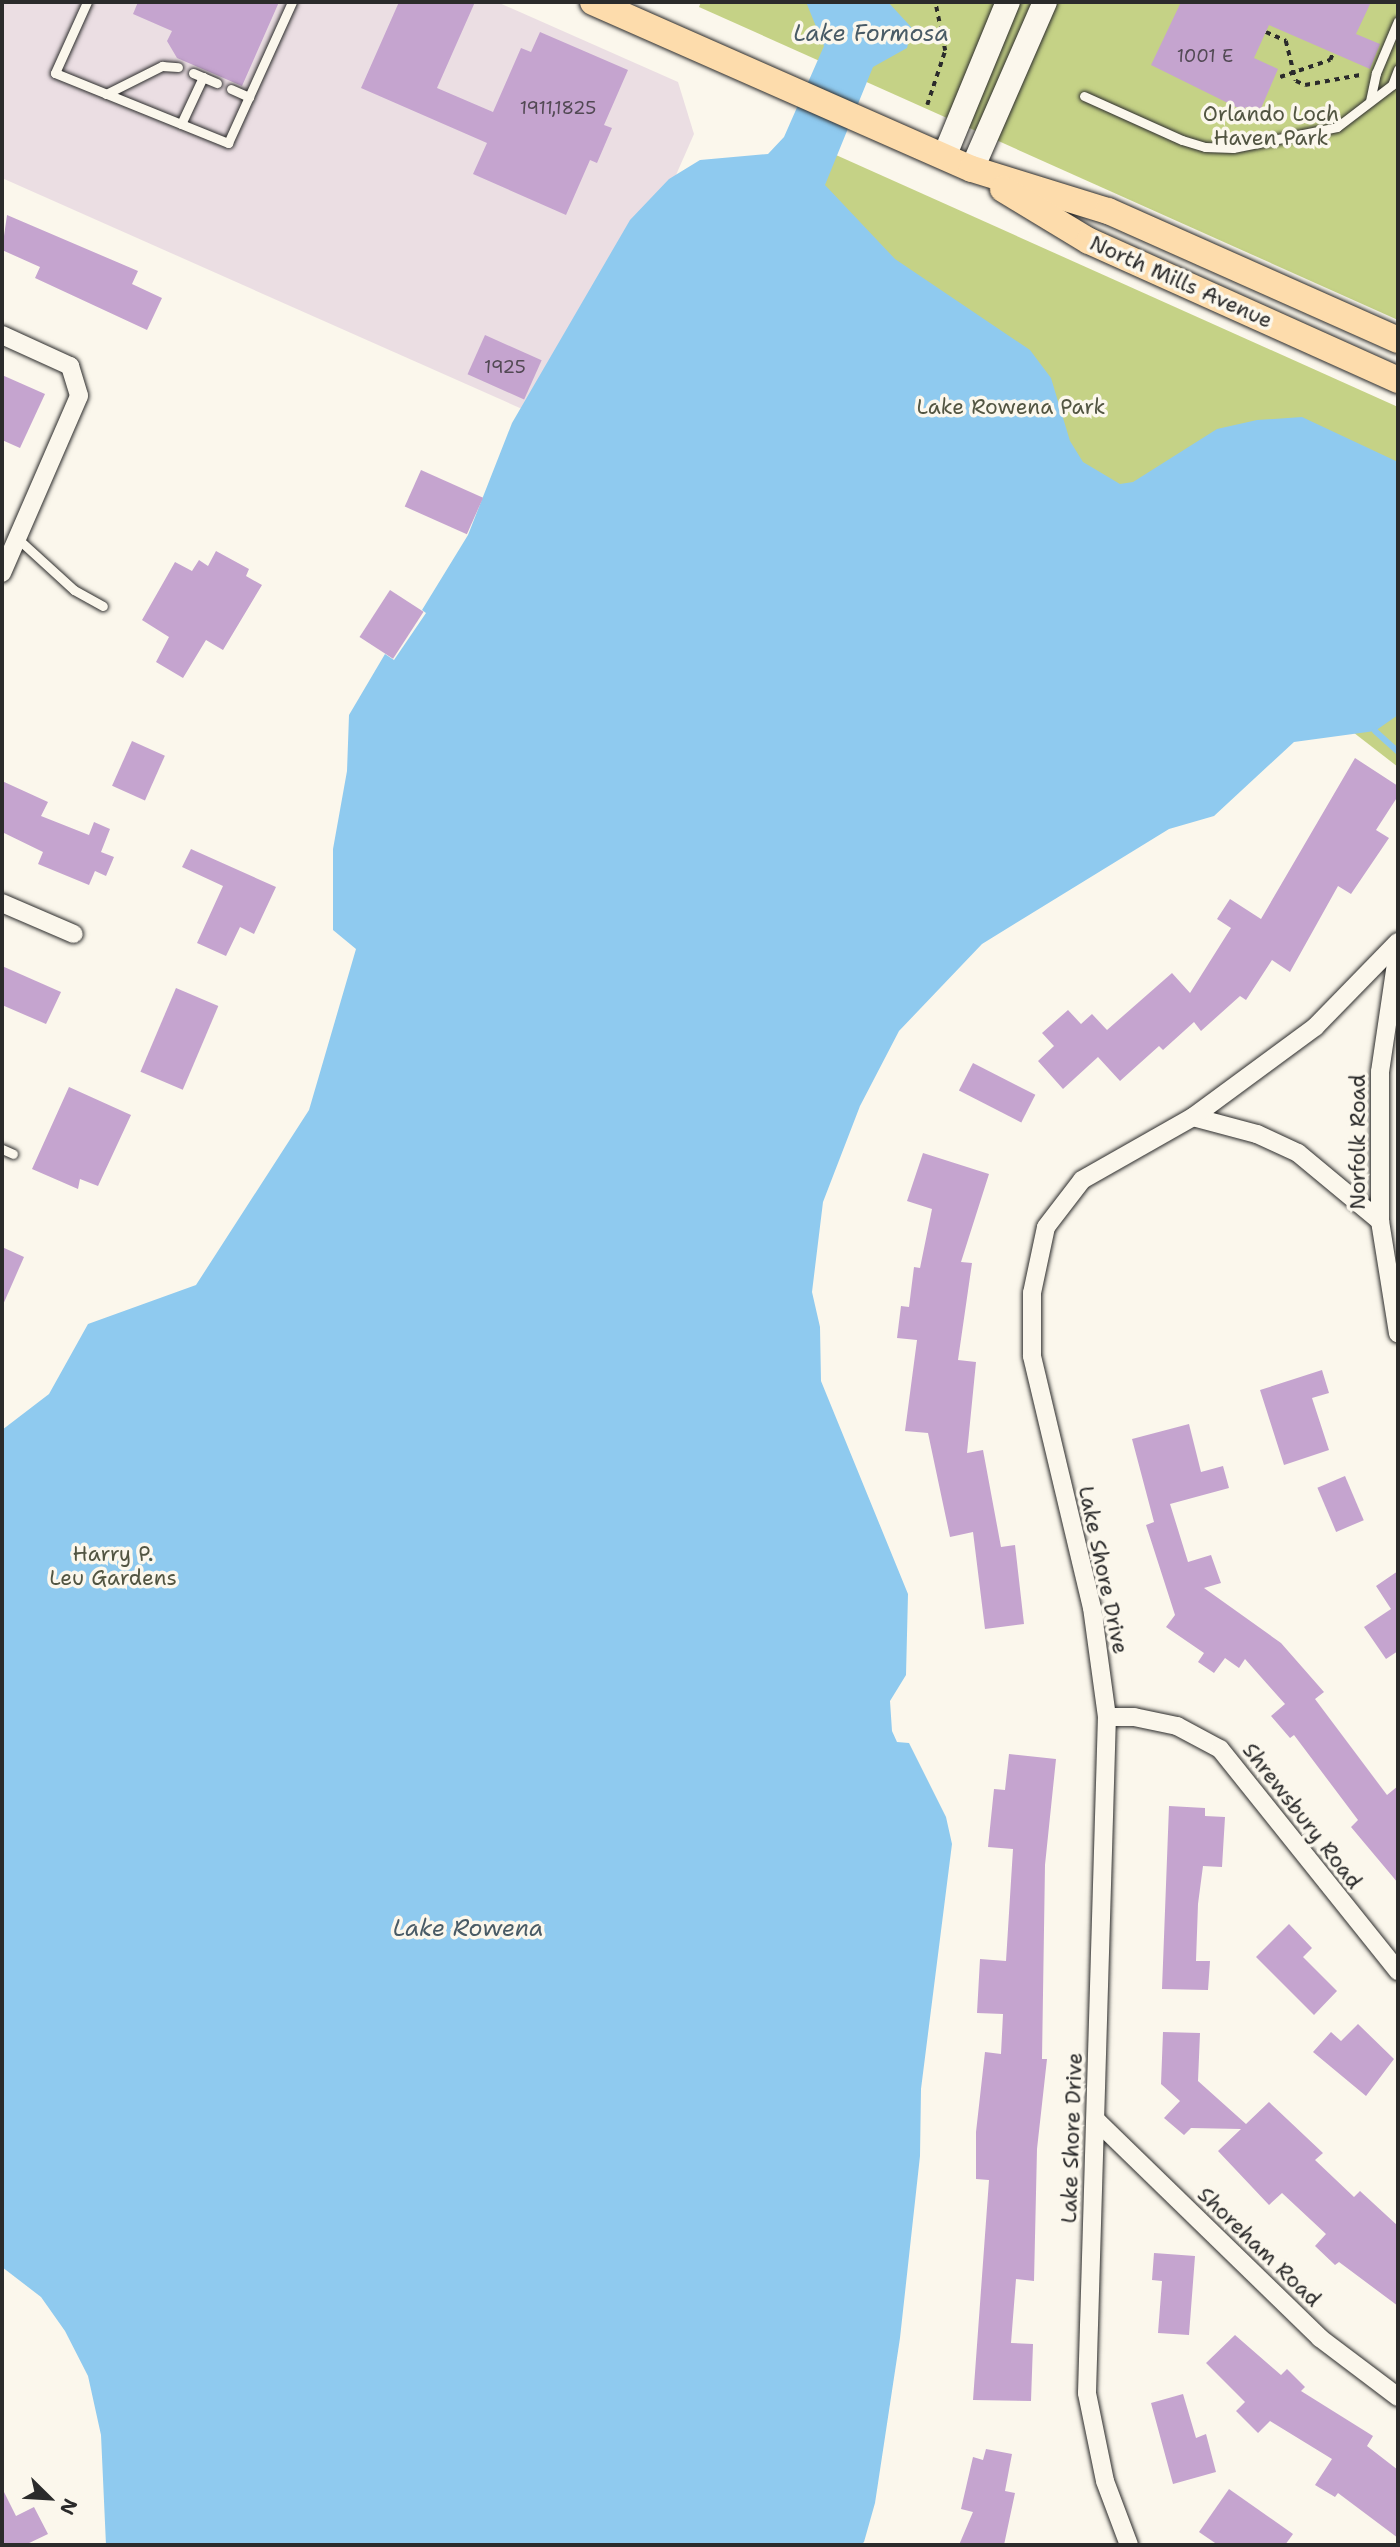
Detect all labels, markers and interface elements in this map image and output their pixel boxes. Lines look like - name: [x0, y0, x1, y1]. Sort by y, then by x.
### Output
- water label: Lake Formosa: [793, 19, 949, 47]
- house number: 1001 E: [1177, 45, 1233, 67]
- house number: 1911,1825: [520, 97, 596, 119]
- park label: Orlando Loch Haven Park: [1203, 101, 1339, 151]
- street label: North Mills Avenue: [1086, 230, 1276, 334]
- house number: 1925: [484, 356, 526, 378]
- park label: Lake Rowena Park: [917, 394, 1105, 420]
- street label: Norfolk Road: [1345, 1074, 1371, 1210]
- street label: Lake Shore Drive: [1073, 1484, 1133, 1656]
- park label: Harry P. Leu Gardens: [49, 1541, 177, 1591]
- street label: Shrewsbury Road: [1237, 1738, 1367, 1894]
- water label: Lake Rowena: [393, 1914, 543, 1942]
- street label: Lake Shore Drive: [1056, 2052, 1088, 2224]
- street label: Shoreham Road: [1192, 2182, 1326, 2312]
- north arrow: [14, 2463, 84, 2533]
- text: N: [54, 2495, 83, 2519]

